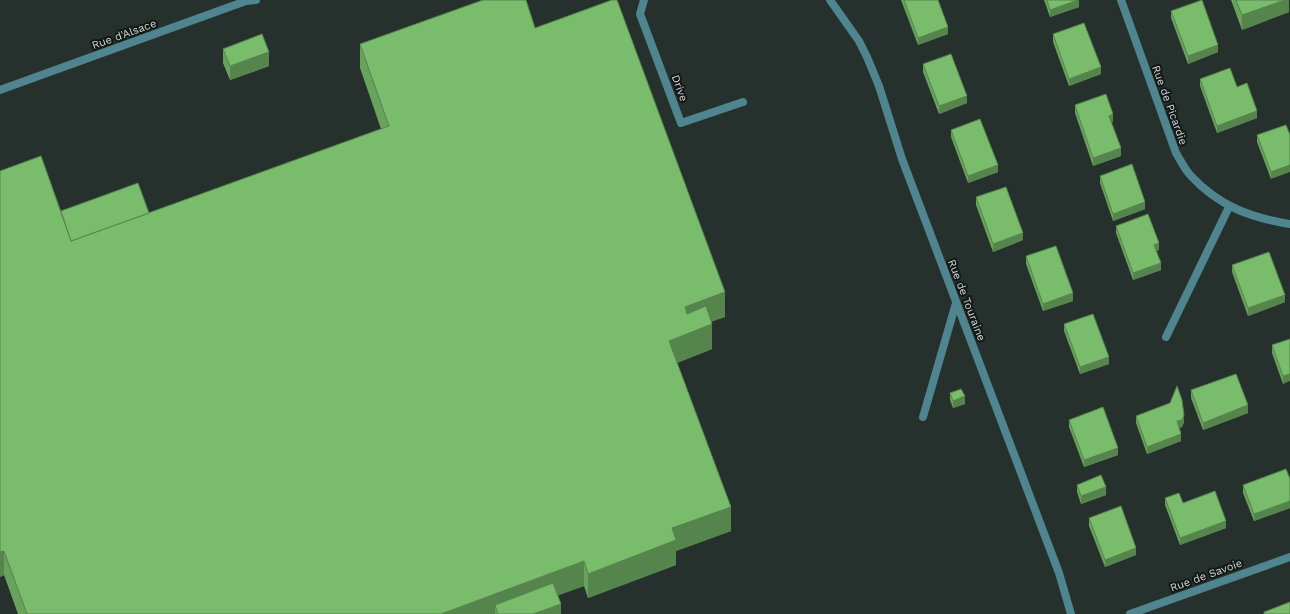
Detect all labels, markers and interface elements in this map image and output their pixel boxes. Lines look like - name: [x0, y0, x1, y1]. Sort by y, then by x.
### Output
- street label: Rue d'Alsace: [90, 17, 158, 52]
- street label: Rue de Picardie: [1149, 64, 1190, 147]
- street label: Drive: [669, 73, 690, 103]
- street label: Rue de Touraine: [945, 258, 988, 343]
- street label: Rue de Savoie: [1168, 556, 1244, 595]

